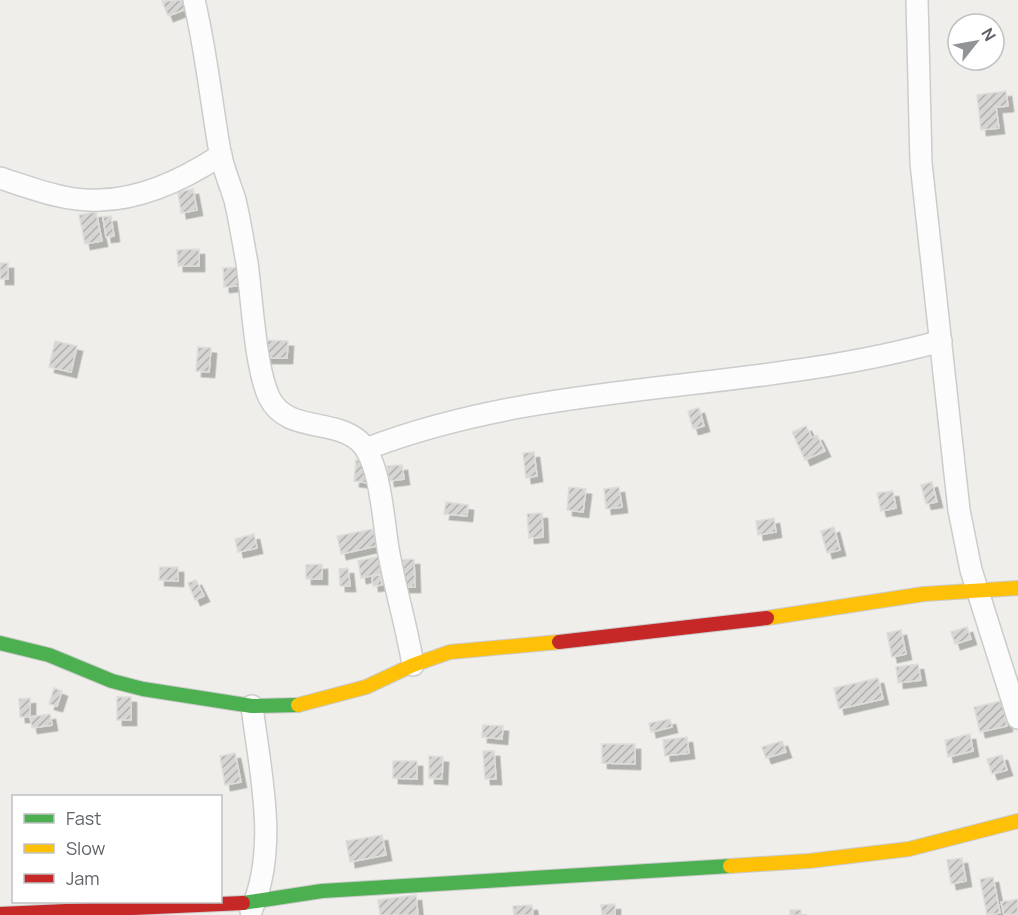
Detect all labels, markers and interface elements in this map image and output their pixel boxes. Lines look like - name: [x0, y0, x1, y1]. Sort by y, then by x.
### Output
- north arrow: [946, 12, 1006, 72]
- text: N: [976, 24, 1001, 45]
- legend: [12, 795, 222, 903]
- text: Fast: [66, 806, 101, 830]
- text: Slow: [66, 836, 106, 860]
- text: Jam: [66, 866, 100, 890]

